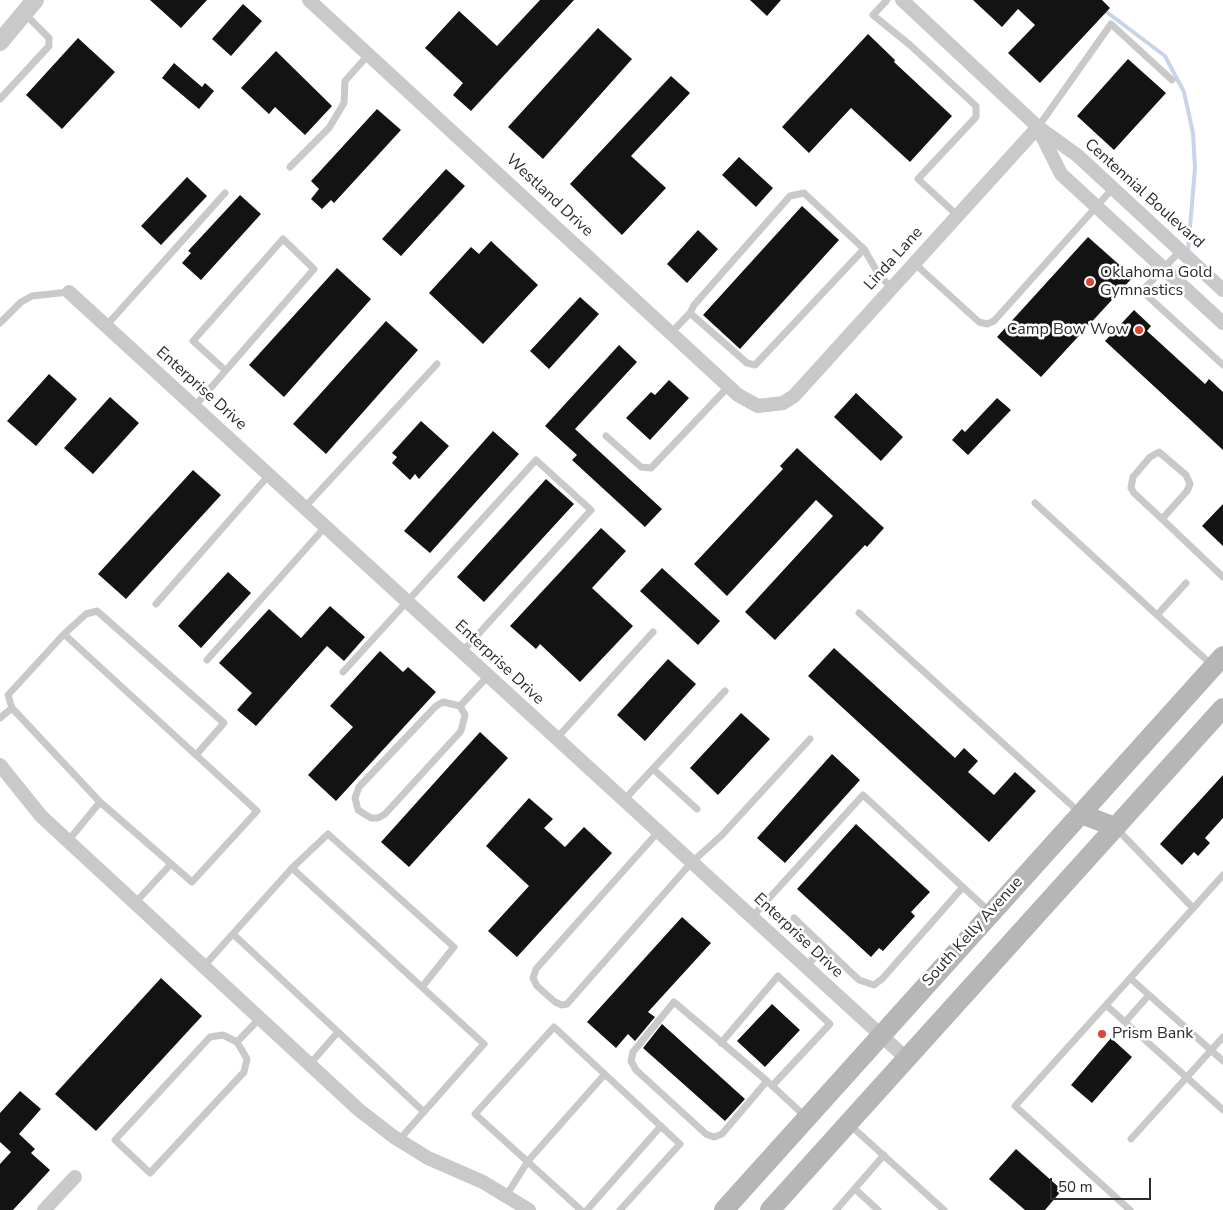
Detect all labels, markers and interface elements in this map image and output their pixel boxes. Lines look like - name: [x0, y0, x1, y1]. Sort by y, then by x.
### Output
- street label: Centennial Boulevard: [1080, 135, 1208, 253]
- street label: Westland Drive: [501, 151, 597, 241]
- street label: Linda Lane: [861, 224, 927, 294]
- place label: Oklahoma Gold Gymnastics: [1100, 263, 1212, 301]
- marker: Oklahoma Gold Gymnastics: [1084, 276, 1096, 288]
- place label: Camp Bow Wow: [1007, 320, 1129, 340]
- marker: Camp Bow Wow: [1133, 324, 1145, 336]
- street label: Enterprise Drive: [152, 343, 250, 435]
- street label: Enterprise Drive: [450, 617, 548, 709]
- street label: South Kelly Avenue: [919, 873, 1027, 991]
- street label: Enterprise Drive: [749, 890, 847, 982]
- place label: Prism Bank: [1112, 1024, 1193, 1044]
- marker: Prism Bank: [1096, 1028, 1108, 1040]
- scale bar: [1053, 1168, 1154, 1200]
- text: 50 m: [1058, 1177, 1093, 1197]

